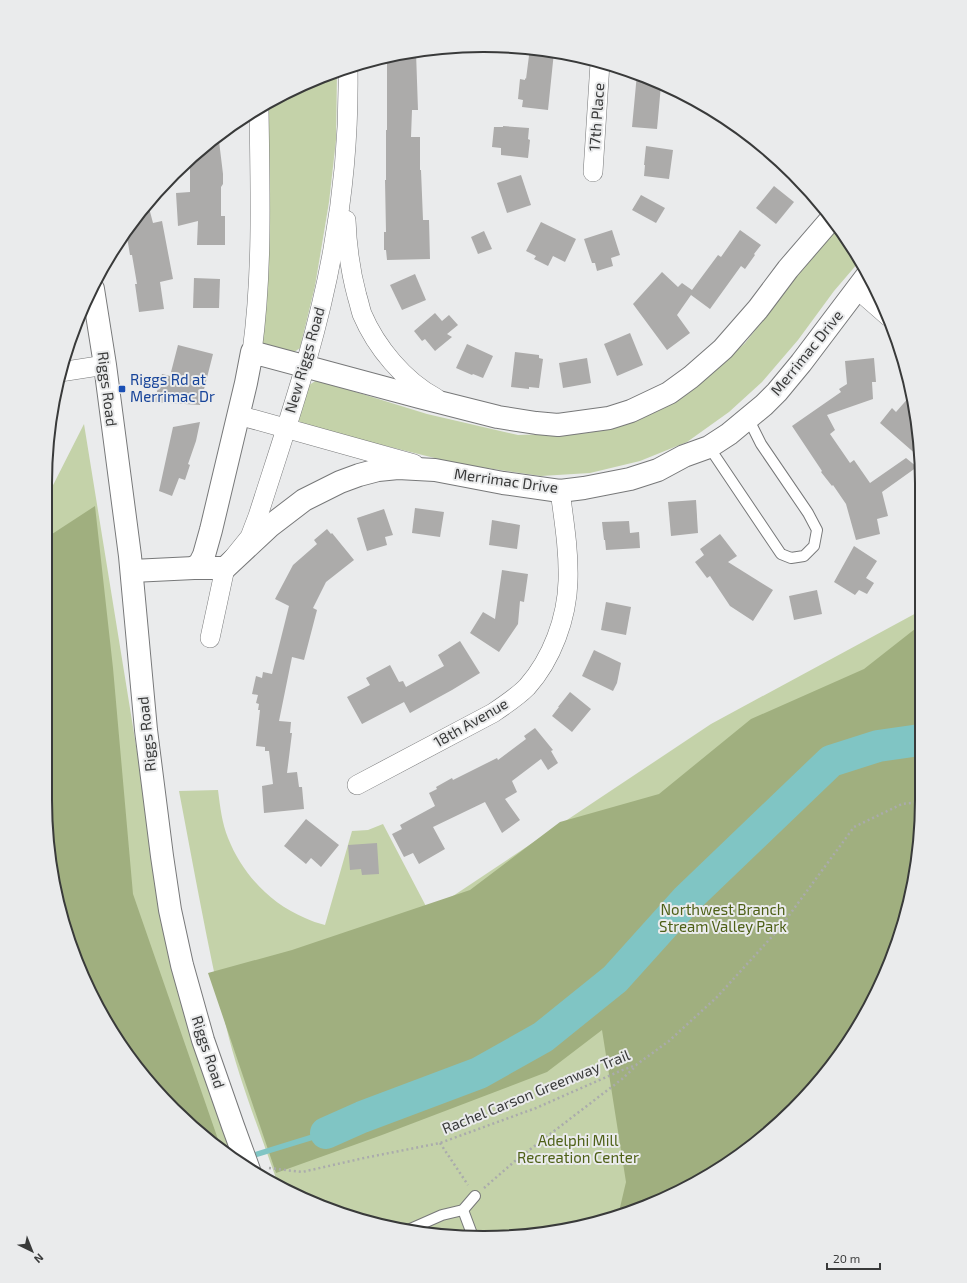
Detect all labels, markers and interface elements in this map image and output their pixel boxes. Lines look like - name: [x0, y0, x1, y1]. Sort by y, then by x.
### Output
- street label: 17th Place: [585, 82, 607, 152]
- street label: New Riggs Road: [280, 305, 328, 415]
- street label: Merrimac Drive: [766, 306, 846, 399]
- street label: Riggs Road: [94, 350, 122, 427]
- place label: Riggs Rd at Merrimac Dr: [130, 370, 215, 405]
- marker: Riggs Rd at Merrimac Dr: [117, 384, 127, 394]
- street label: Merrimac Drive: [453, 464, 559, 496]
- street label: 18th Avenue: [430, 694, 511, 751]
- street label: Riggs Road: [133, 696, 159, 772]
- park label: Northwest Branch Stream Valley Park: [659, 900, 787, 935]
- street label: Riggs Road: [189, 1013, 229, 1090]
- street label: Rachel Carson Greenway Trail: [439, 1045, 633, 1137]
- park label: Adelphi Mill Recreation Center: [517, 1131, 639, 1166]
- north arrow: [12, 1231, 52, 1271]
- scale bar: [827, 1245, 880, 1271]
- text: N: [32, 1251, 47, 1266]
- text: 20 m: [833, 1251, 860, 1265]

